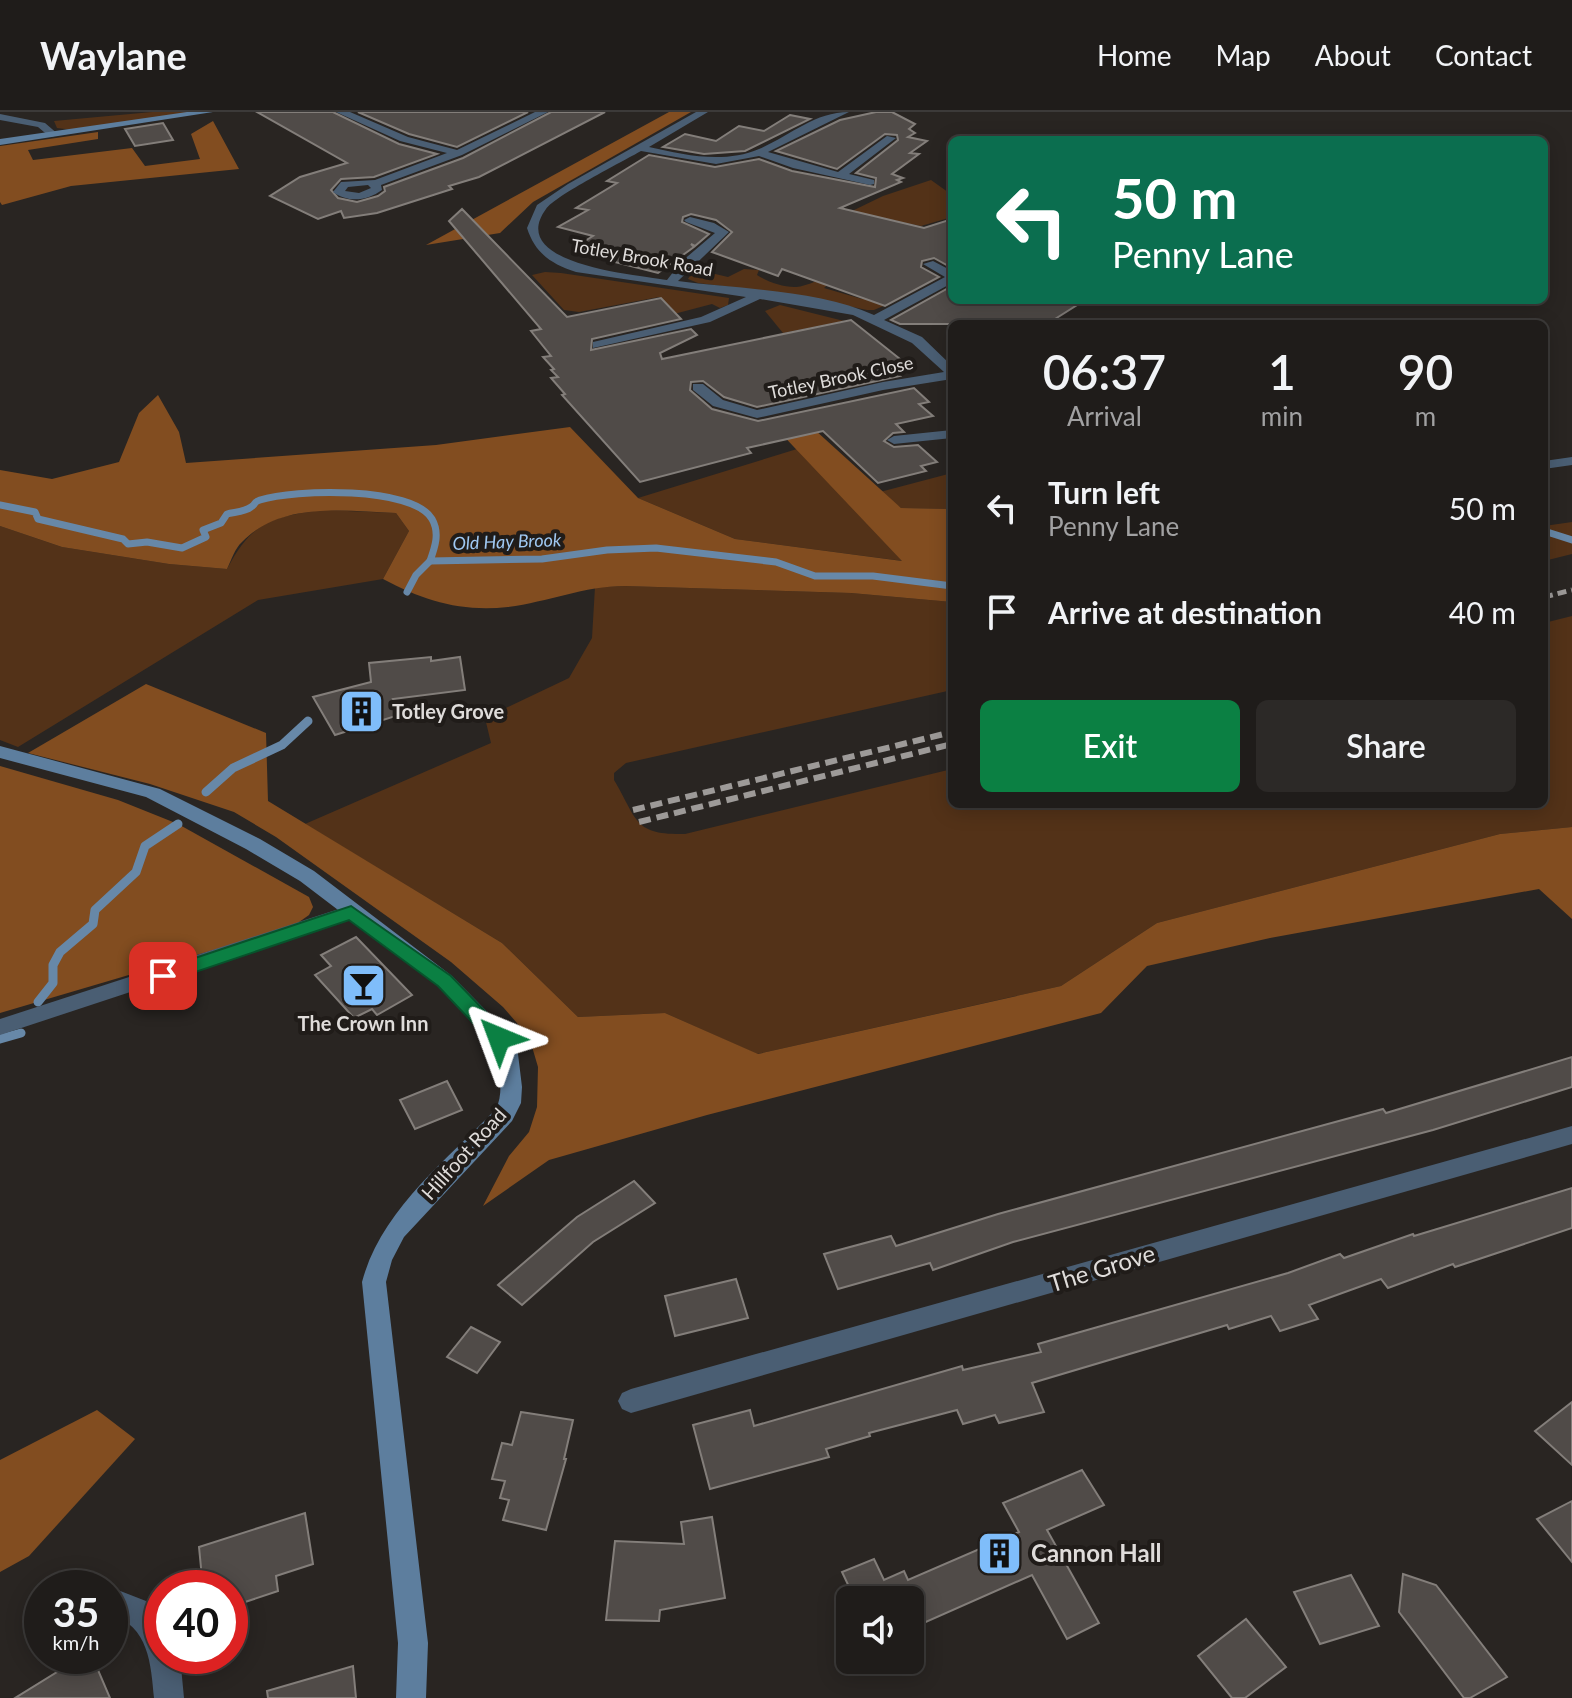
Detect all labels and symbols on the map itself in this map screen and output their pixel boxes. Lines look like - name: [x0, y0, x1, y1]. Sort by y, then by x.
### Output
- street label: Totley Brook Road: [570, 234, 715, 280]
- street label: Totley Brook Close: [766, 351, 915, 403]
- water label: Old Hay Brook: [452, 528, 562, 554]
- building icon: Totley Grove: [337, 688, 385, 736]
- place label: Totley Grove: [392, 699, 505, 723]
- pin: [129, 942, 197, 1010]
- bar icon: The Crown Inn: [339, 961, 387, 1009]
- position arrow: [457, 996, 541, 1080]
- place label: The Crown Inn: [298, 1011, 428, 1035]
- street label: Hillfoot Road: [416, 1102, 511, 1204]
- street label: The Grove: [1045, 1238, 1158, 1297]
- building icon: Cannon Hall: [976, 1530, 1024, 1578]
- place label: Cannon Hall: [1031, 1538, 1162, 1567]
- speed limit sign: 40: [144, 1570, 248, 1674]

